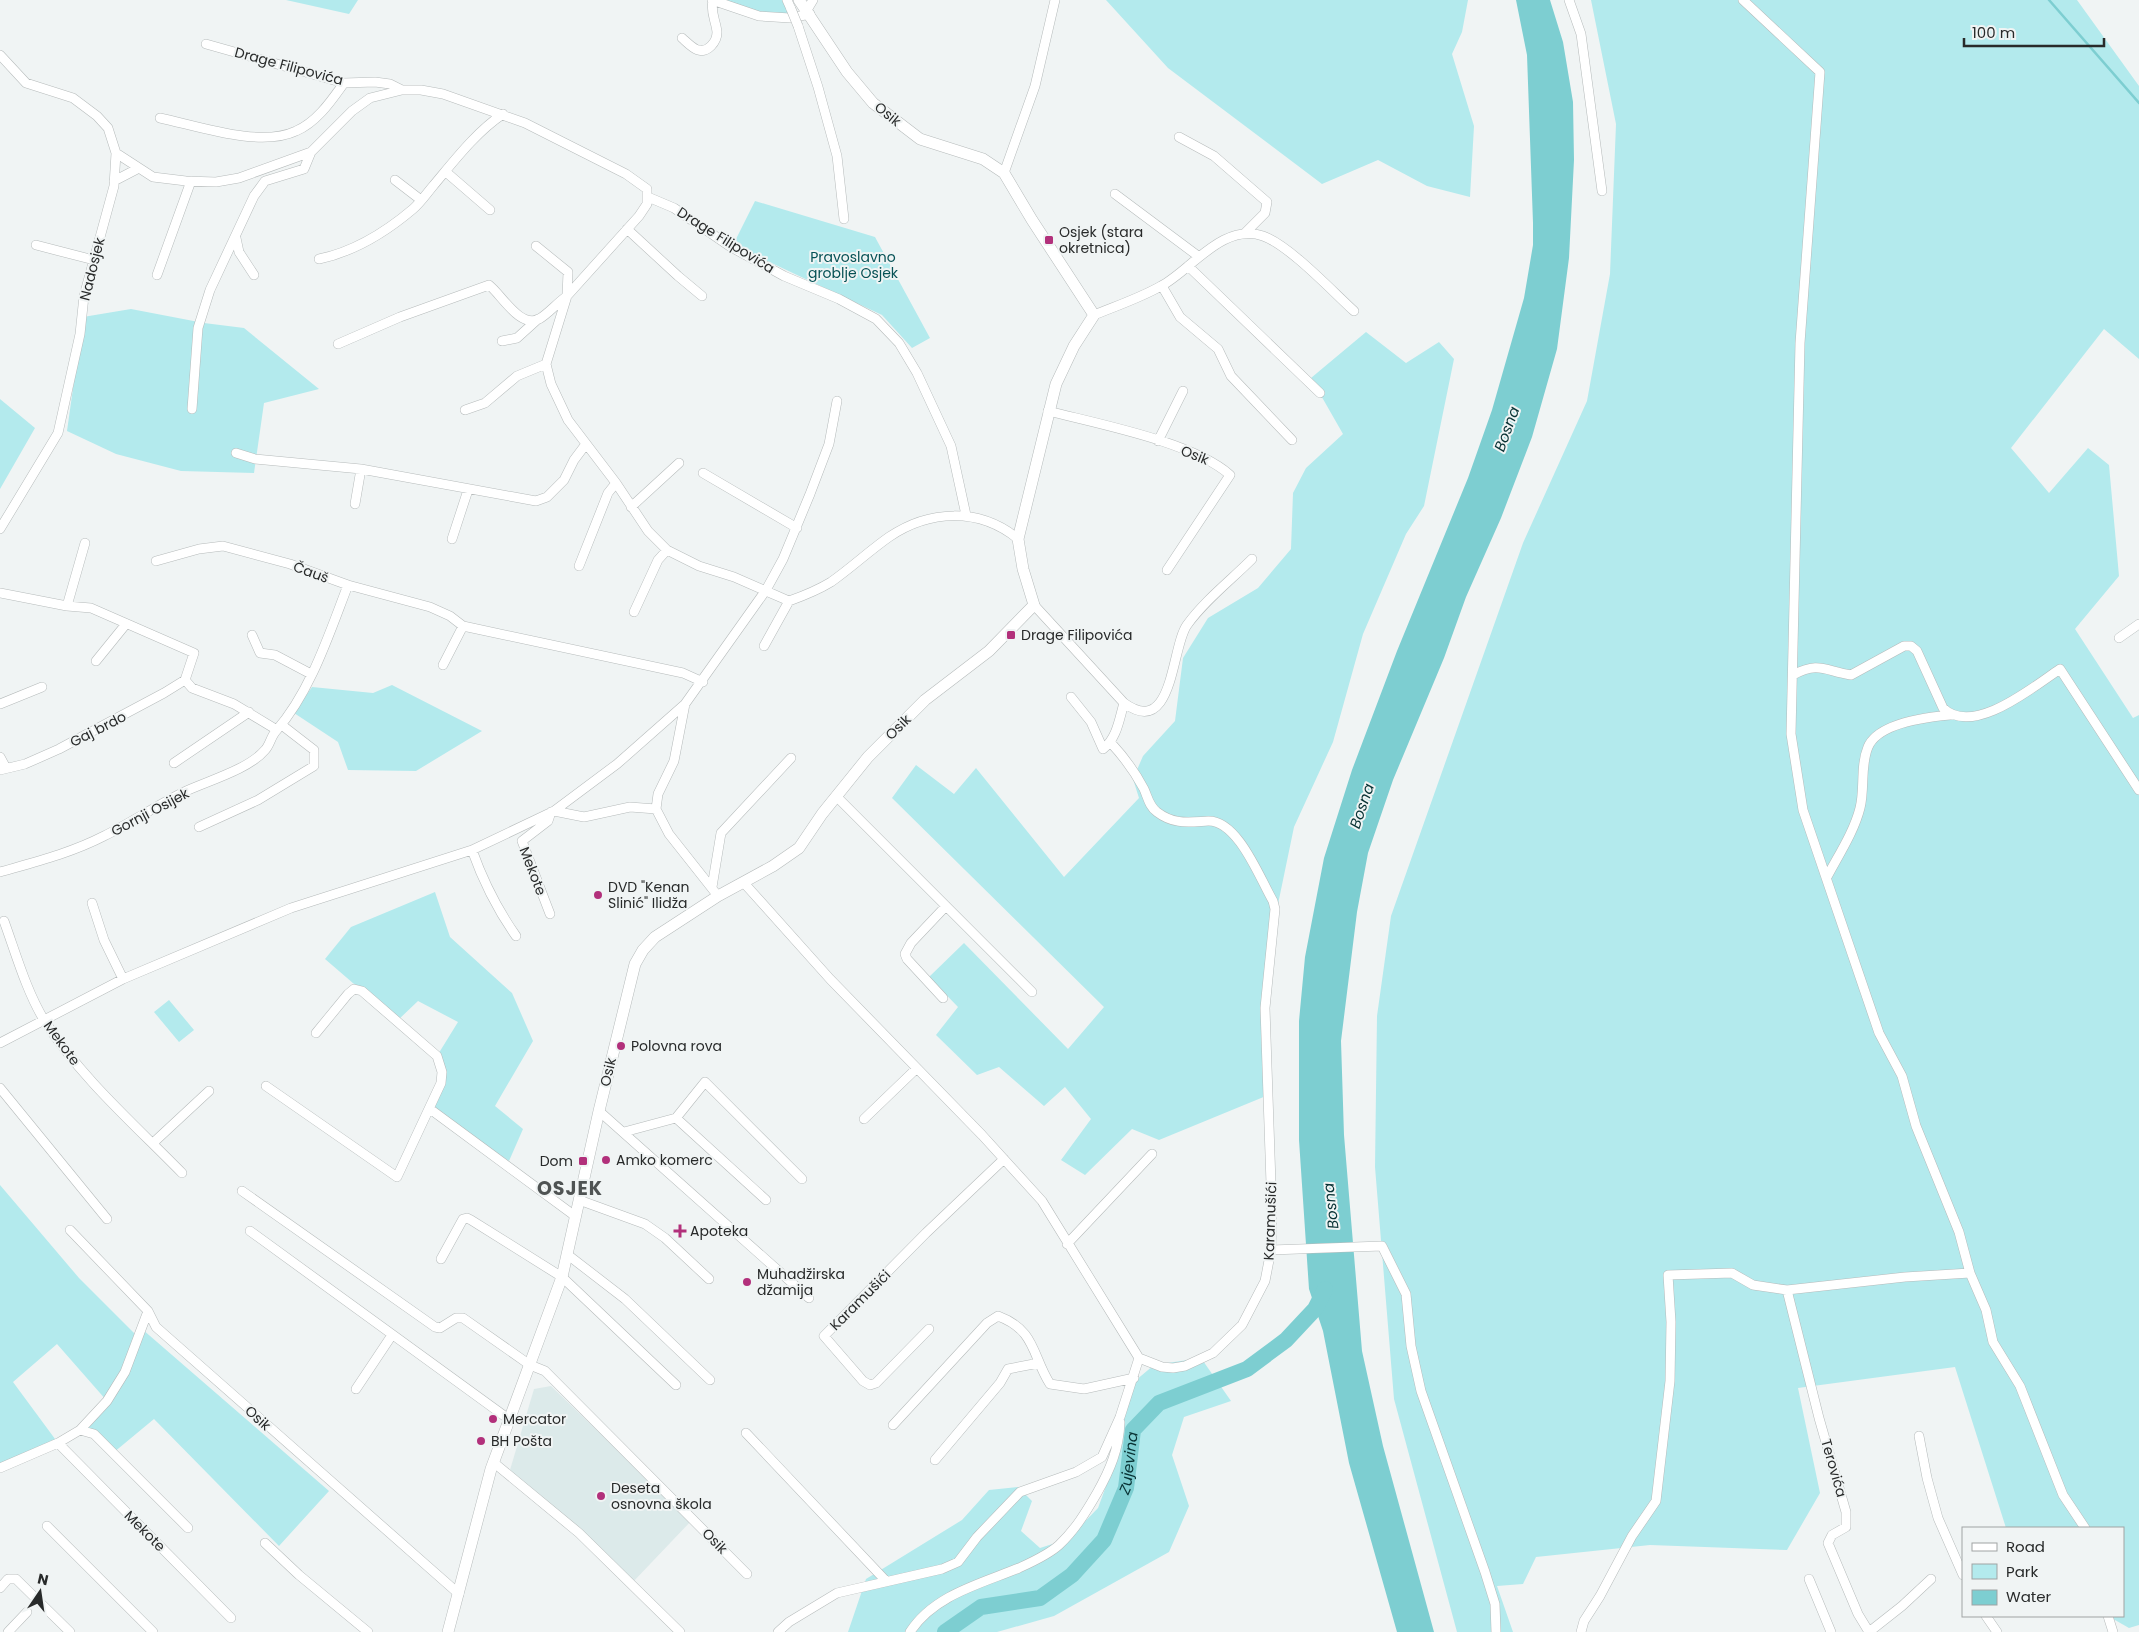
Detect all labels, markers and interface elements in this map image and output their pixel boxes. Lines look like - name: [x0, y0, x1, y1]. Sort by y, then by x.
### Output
- scale bar: [1964, 15, 2104, 47]
- text: 100 m: [1972, 22, 2015, 43]
- street label: Drage Filipovića: [233, 42, 345, 90]
- street label: Osik: [870, 97, 906, 131]
- street label: Drage Filipovića: [673, 202, 779, 278]
- place label: Osjek (stara okretnica): [1059, 222, 1143, 258]
- marker: Osjek (stara okretnica): [1043, 234, 1055, 246]
- street label: Nadosjek: [75, 235, 110, 303]
- park label: Pravoslavno groblje Osjek: [808, 247, 899, 283]
- water label: Bosna: [1489, 403, 1524, 454]
- street label: Osik: [1178, 440, 1213, 470]
- street label: Čauš: [290, 556, 332, 588]
- place label: Drage Filipovića: [1021, 625, 1133, 645]
- marker: Drage Filipovića: [1005, 629, 1017, 641]
- street label: Gaj brdo: [66, 706, 130, 752]
- street label: Osik: [881, 709, 916, 744]
- water label: Bosna: [1344, 780, 1379, 831]
- street label: Gornji Osijek: [107, 783, 193, 841]
- street label: Mekote: [515, 844, 552, 899]
- place label: DVD "Kenan Slinić" Ilidža: [608, 877, 690, 913]
- marker: DVD "Kenan Slinić" Ilidža: [592, 889, 604, 901]
- street label: Mekote: [39, 1017, 85, 1070]
- place label: Polovna rova: [631, 1036, 722, 1056]
- marker: Polovna rova: [615, 1040, 627, 1052]
- street label: Osik: [595, 1055, 621, 1088]
- place label: Amko komerc: [616, 1150, 713, 1170]
- place label: Dom: [540, 1151, 573, 1171]
- marker: Amko komerc: [600, 1154, 612, 1166]
- marker: Dom: [577, 1155, 589, 1167]
- district label: OSJEK: [537, 1175, 603, 1202]
- street label: Karamušići: [1259, 1181, 1281, 1261]
- water label: Bosna: [1318, 1182, 1343, 1230]
- place label: Apoteka: [690, 1221, 748, 1241]
- marker: Apoteka: [674, 1225, 686, 1237]
- place label: Muhadžirska džamija: [757, 1264, 845, 1300]
- street label: Karamušići: [825, 1265, 895, 1335]
- marker: Muhadžirska džamija: [741, 1276, 753, 1288]
- street label: Osik: [241, 1401, 276, 1436]
- place label: Mercator: [503, 1409, 566, 1429]
- marker: Mercator: [487, 1413, 499, 1425]
- place label: BH Pošta: [491, 1431, 552, 1451]
- water label: Zujevina: [1113, 1431, 1143, 1498]
- marker: BH Pošta: [475, 1435, 487, 1447]
- street label: Terovića: [1816, 1437, 1852, 1499]
- place label: Deseta osnovna škola: [611, 1478, 712, 1514]
- marker: Deseta osnovna škola: [595, 1490, 607, 1502]
- street label: Mekote: [120, 1506, 170, 1556]
- street label: Osik: [698, 1524, 733, 1559]
- legend: [1962, 1527, 2124, 1617]
- text: Road: [2006, 1536, 2045, 1557]
- text: Park: [2006, 1561, 2038, 1582]
- north arrow: [15, 1567, 65, 1617]
- text: N: [36, 1568, 50, 1590]
- text: Water: [2006, 1586, 2052, 1607]

